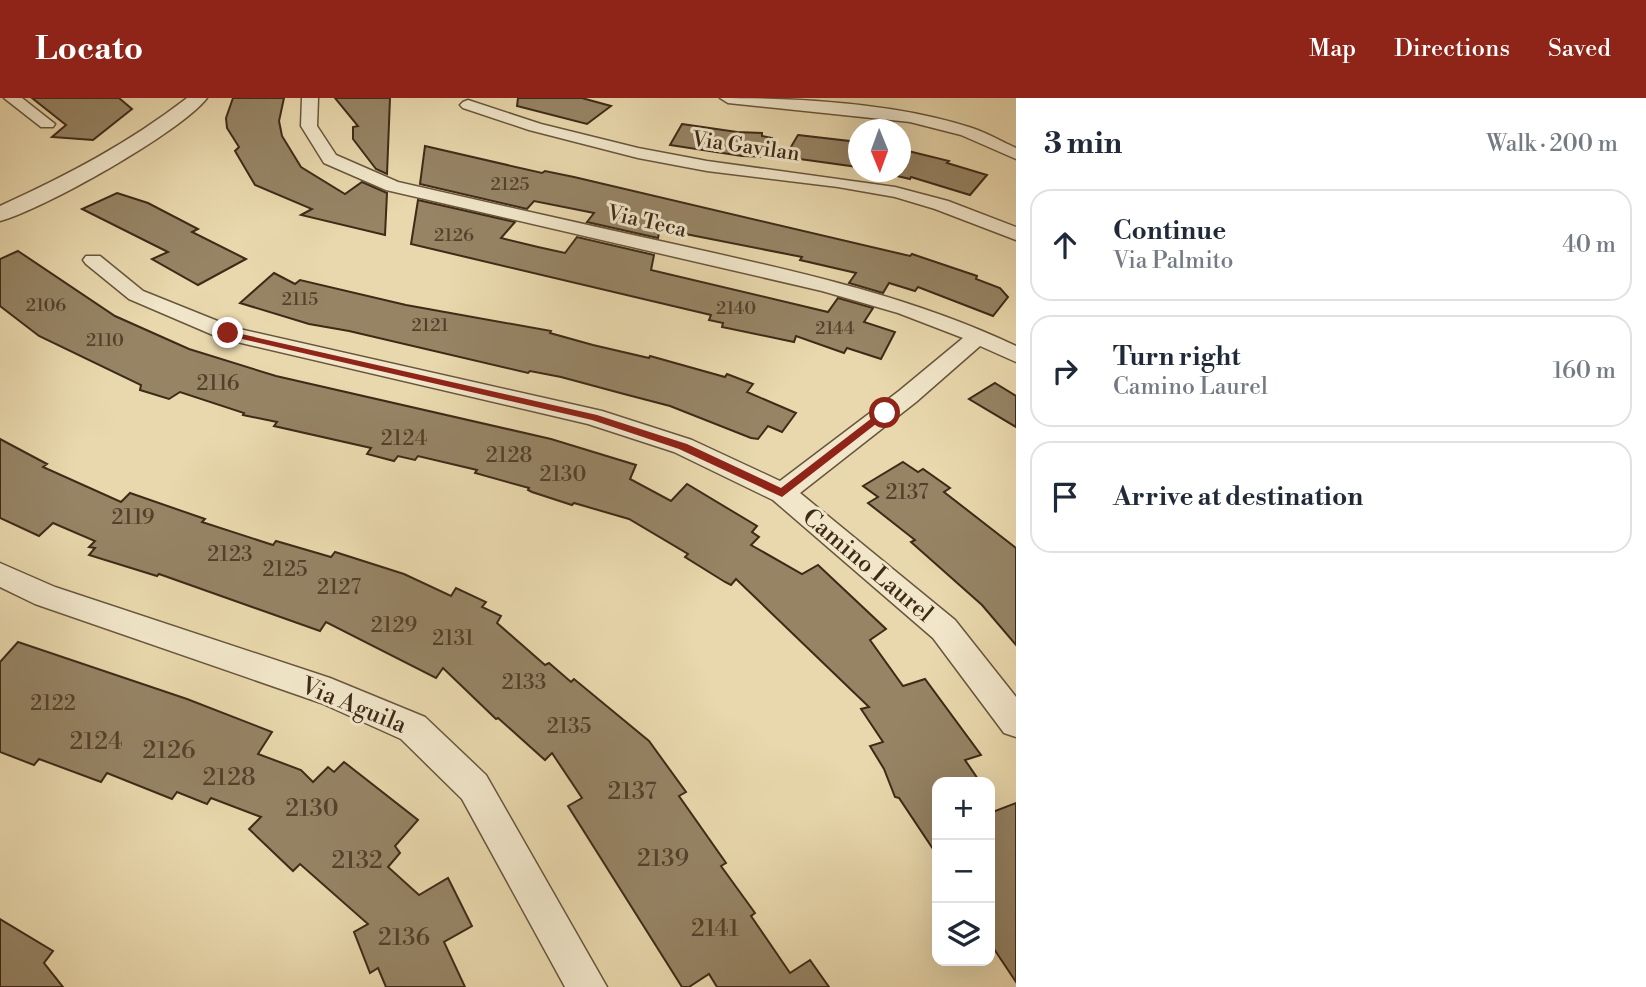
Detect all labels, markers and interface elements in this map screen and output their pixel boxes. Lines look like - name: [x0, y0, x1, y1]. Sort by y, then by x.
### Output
- text: Locato: [35, 29, 143, 70]
- text: Map: [1309, 34, 1356, 64]
- text: Directions: [1394, 34, 1510, 64]
- text: Saved: [1548, 34, 1611, 64]
- north arrow: [848, 119, 911, 182]
- text: 3 min: [1044, 125, 1122, 163]
- street label: Via Gavilan: [689, 126, 802, 167]
- text: Walk · 200 m: [1486, 130, 1618, 158]
- house number: 2125: [491, 173, 529, 196]
- street label: Via Teca: [604, 200, 689, 244]
- text: Continue: [1113, 215, 1226, 247]
- house number: 2126: [434, 224, 474, 247]
- icon: ahead: [1046, 226, 1084, 264]
- text: 40 m: [1562, 231, 1616, 259]
- text: Via Palmito: [1113, 247, 1233, 275]
- house number: 2115: [282, 288, 318, 311]
- house number: 2106: [26, 294, 66, 317]
- house number: 2140: [716, 297, 756, 320]
- house number: 2121: [412, 314, 449, 337]
- route end: [212, 317, 243, 348]
- house number: 2144: [815, 317, 855, 340]
- house number: 2110: [86, 329, 124, 352]
- text: Turn right: [1113, 341, 1241, 373]
- icon: right: [1046, 352, 1084, 390]
- text: 160 m: [1553, 357, 1616, 385]
- house number: 2116: [197, 371, 240, 397]
- text: Camino Laurel: [1113, 373, 1268, 401]
- route start: [869, 397, 900, 428]
- house number: 2124: [381, 426, 427, 452]
- house number: 2128: [486, 443, 532, 469]
- house number: 2130: [540, 462, 586, 488]
- icon: arrive: [1046, 478, 1084, 516]
- house number: 2137: [885, 480, 929, 506]
- text: Arrive at destination: [1113, 481, 1363, 513]
- street label: Camino Laurel: [796, 502, 939, 629]
- house number: 2119: [112, 505, 154, 531]
- house number: 2123: [207, 542, 253, 568]
- house number: 2125: [262, 557, 308, 583]
- house number: 2127: [317, 575, 361, 601]
- house number: 2129: [371, 613, 417, 639]
- house number: 2131: [432, 626, 474, 652]
- house number: 2133: [502, 670, 546, 696]
- street label: Via Aguila: [296, 671, 412, 741]
- house number: 2122: [30, 691, 76, 717]
- house number: 2135: [547, 714, 591, 740]
- house number: 2124: [70, 727, 122, 757]
- house number: 2126: [142, 736, 196, 766]
- house number: 2128: [202, 763, 256, 793]
- house number: 2137: [607, 777, 657, 807]
- map controls: [932, 777, 995, 966]
- button: +: [932, 777, 995, 840]
- house number: 2130: [285, 794, 339, 824]
- button: −: [932, 840, 995, 903]
- house number: 2139: [637, 844, 689, 874]
- house number: 2132: [331, 846, 383, 876]
- button: layers: [932, 903, 995, 966]
- house number: 2141: [691, 914, 740, 944]
- house number: 2136: [378, 923, 430, 953]

